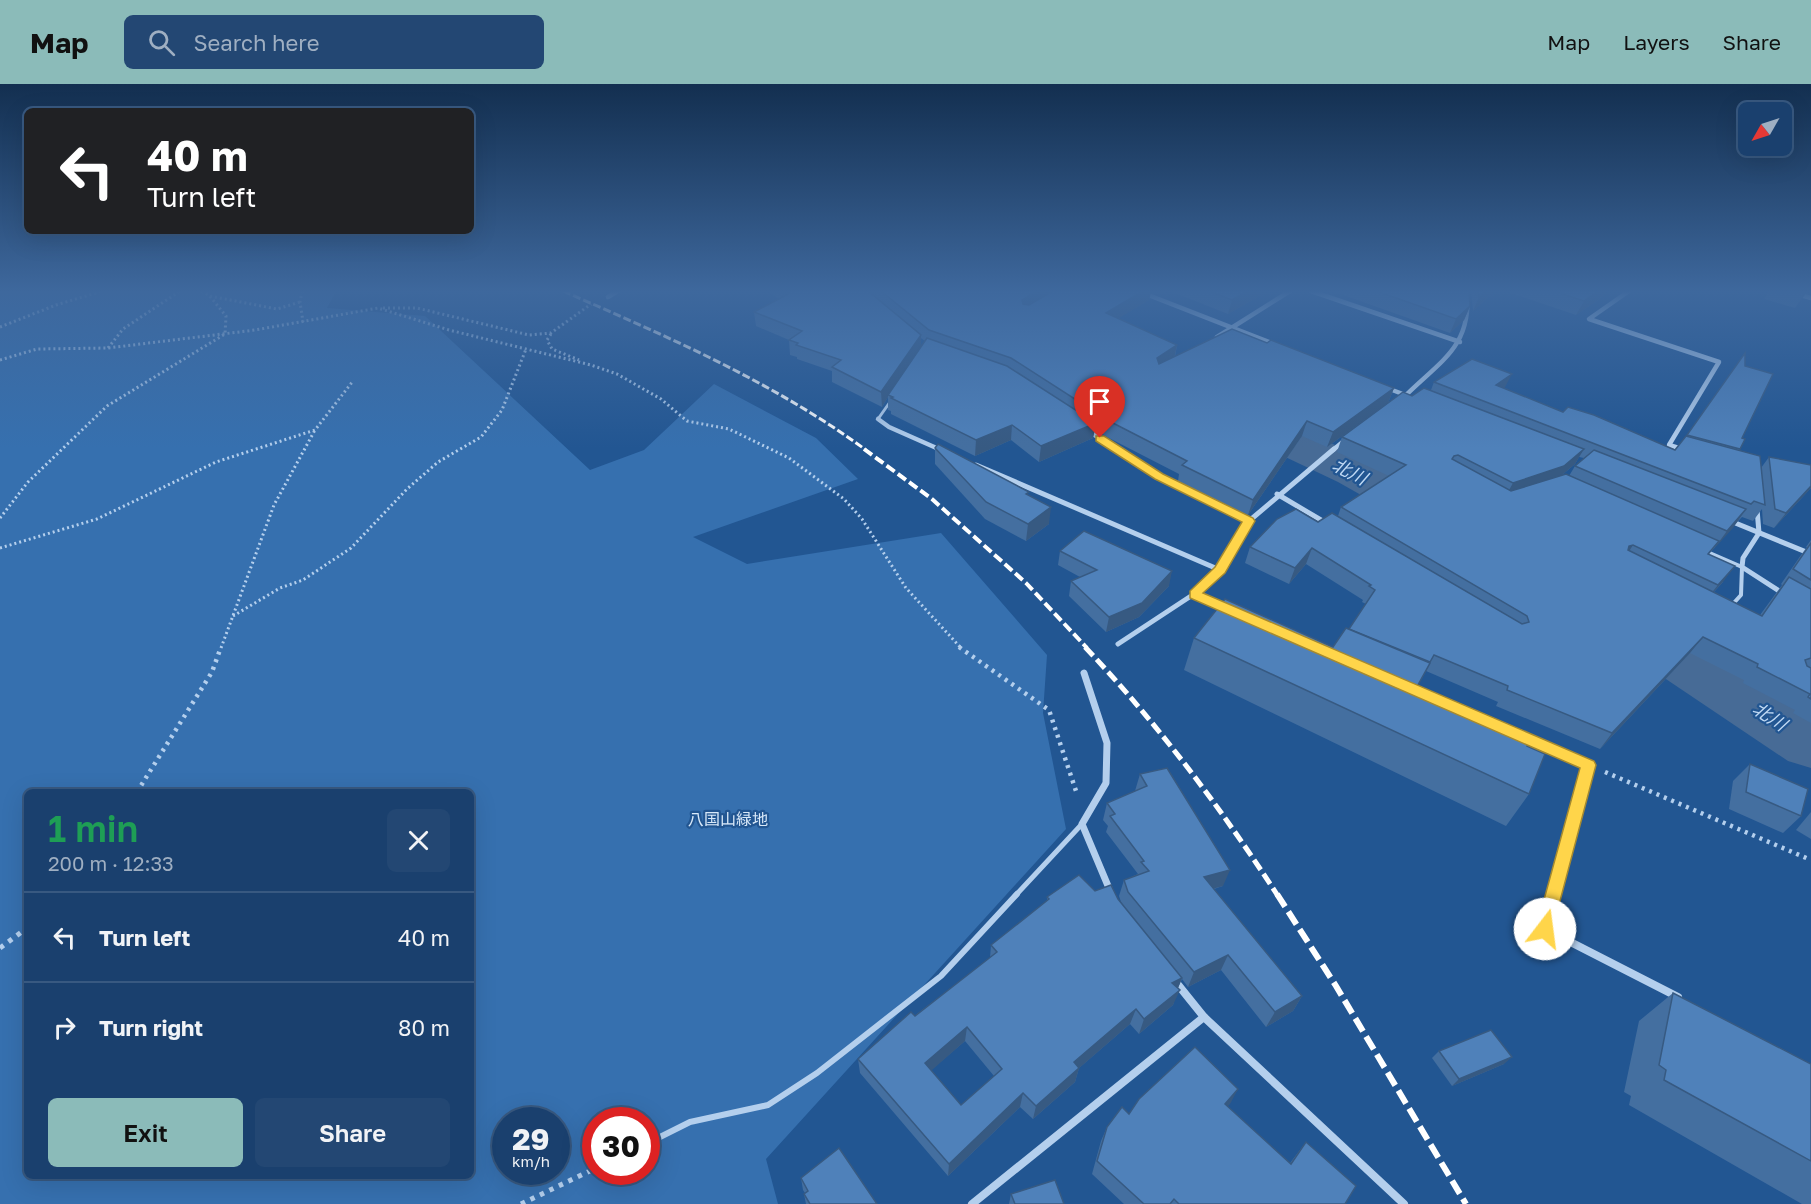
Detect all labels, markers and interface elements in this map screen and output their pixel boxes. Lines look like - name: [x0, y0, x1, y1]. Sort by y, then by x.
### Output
- search box: [124, 15, 544, 69]
- text: Map: [30, 26, 88, 59]
- icon: search: [145, 26, 178, 59]
- text: Search here: [193, 29, 319, 56]
- text: Map: [1547, 29, 1590, 55]
- text: Layers: [1623, 29, 1690, 55]
- text: Share: [1723, 29, 1781, 55]
- north arrow: [1738, 102, 1792, 156]
- map controls: [1738, 102, 1792, 156]
- text: 40 m: [147, 130, 248, 180]
- icon: left: [48, 132, 126, 210]
- text: Turn left: [147, 181, 256, 213]
- pin: [1074, 376, 1125, 438]
- icon: arrive: [1083, 385, 1116, 418]
- water label: 北川: [1329, 453, 1373, 490]
- water label: 北川: [1749, 697, 1793, 736]
- text: 1 min: [48, 807, 138, 850]
- button: close: [387, 809, 450, 872]
- park label: 八国山緑地: [688, 809, 768, 829]
- text: 200 m · 12:33: [48, 851, 174, 875]
- position arrow: [1513, 897, 1577, 961]
- icon: left: [48, 921, 81, 954]
- text: Turn left: [99, 924, 190, 951]
- text: 40 m: [398, 924, 450, 951]
- icon: right: [48, 1011, 81, 1044]
- text: Turn right: [99, 1014, 203, 1041]
- text: 80 m: [398, 1014, 450, 1041]
- button: Exit: [48, 1098, 243, 1167]
- button: Share: [255, 1098, 450, 1167]
- speed limit sign: 30: [582, 1107, 660, 1185]
- text: 29: [512, 1121, 550, 1157]
- text: km/h: [512, 1152, 550, 1170]

